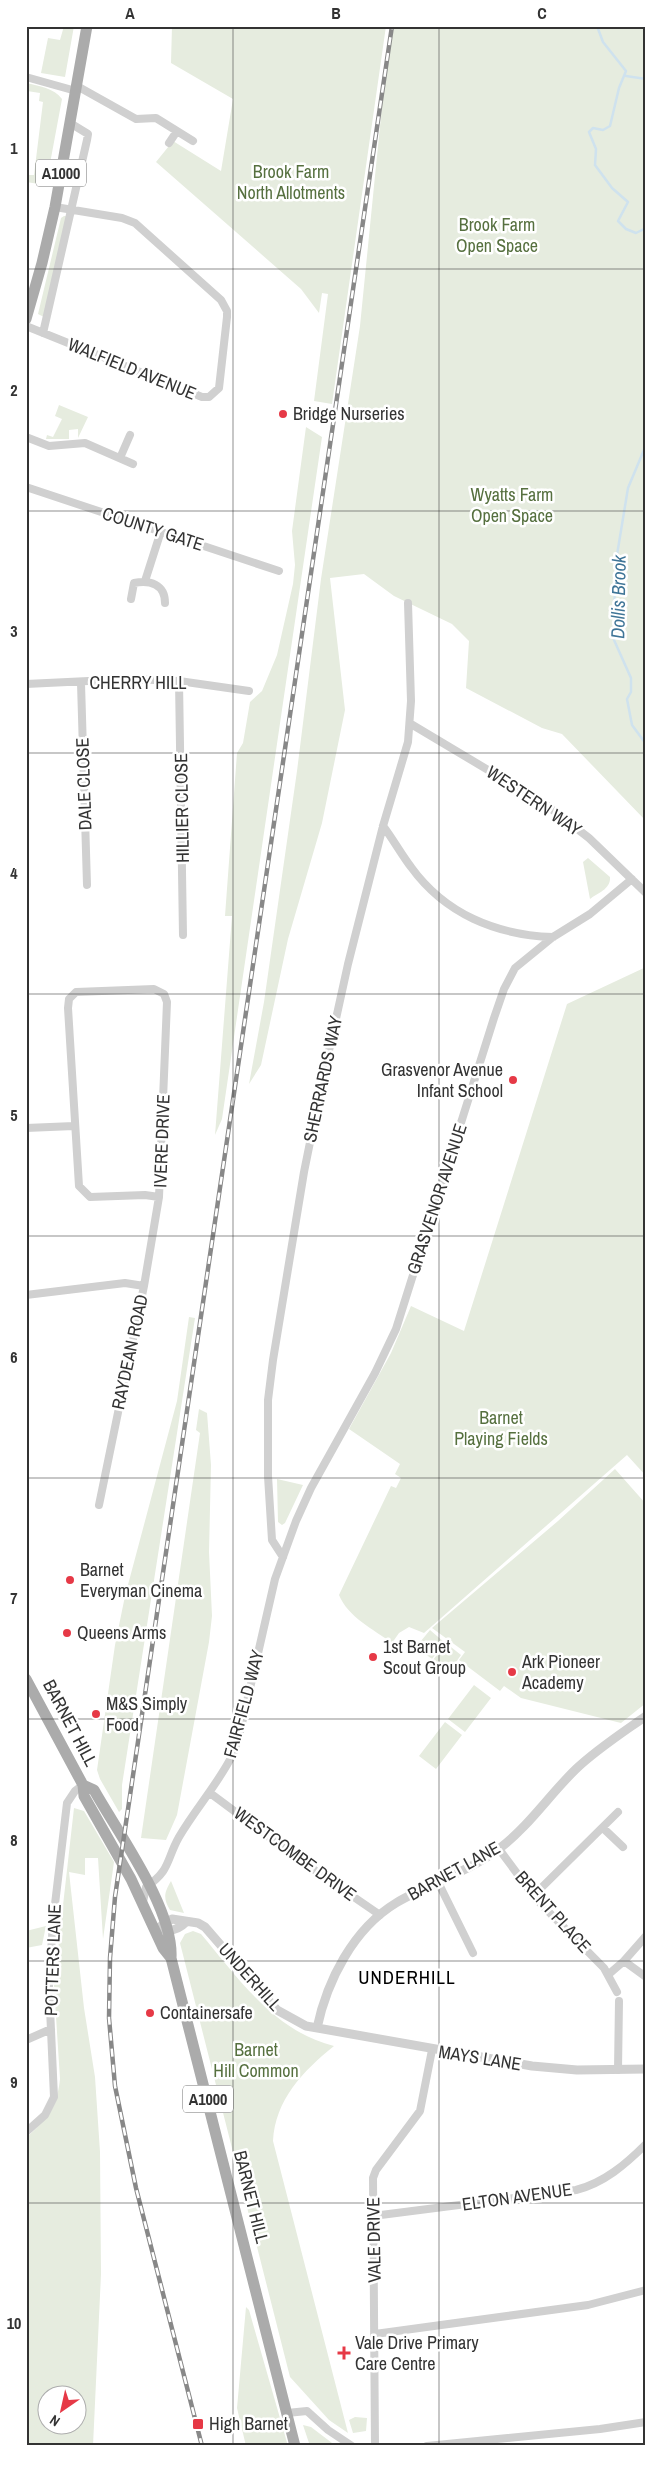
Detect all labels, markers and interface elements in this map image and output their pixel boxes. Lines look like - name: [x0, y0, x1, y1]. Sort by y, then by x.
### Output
- text: A: [125, 2, 135, 24]
- text: B: [331, 2, 341, 24]
- text: C: [537, 2, 547, 24]
- text: 1: [10, 137, 18, 159]
- park label: Brook Farm North Allotments: [237, 159, 345, 205]
- road number: A1000: [36, 160, 86, 187]
- park label: Brook Farm Open Space: [456, 212, 538, 258]
- street label: WALFIELD AVENUE: [64, 331, 200, 406]
- text: 2: [10, 379, 18, 401]
- place label: Bridge Nurseries: [293, 401, 405, 426]
- marker: Bridge Nurseries: [277, 408, 289, 420]
- park label: Wyatts Farm Open Space: [471, 482, 553, 528]
- street label: COUNTY GATE: [99, 500, 207, 557]
- water label: Dollis Brook: [604, 554, 632, 639]
- text: 3: [10, 620, 18, 642]
- street label: CHERRY HILL: [89, 670, 187, 695]
- street label: DALE CLOSE: [69, 737, 98, 831]
- street label: HILLIER CLOSE: [168, 753, 195, 863]
- street label: WESTERN WAY: [482, 759, 587, 842]
- text: 4: [10, 862, 18, 884]
- street label: SHERRARDS WAY: [297, 1013, 348, 1144]
- place label: Grasvenor Avenue Infant School: [381, 1057, 503, 1103]
- marker: Grasvenor Avenue Infant School: [507, 1074, 519, 1086]
- street label: IVERE DRIVE: [147, 1094, 176, 1188]
- text: 5: [10, 1104, 18, 1126]
- street label: GRASVENOR AVENUE: [400, 1120, 473, 1277]
- street label: RAYDEAN ROAD: [105, 1292, 154, 1412]
- text: 6: [10, 1346, 18, 1368]
- park label: Barnet Playing Fields: [454, 1405, 548, 1451]
- place label: Barnet Everyman Cinema: [80, 1557, 202, 1603]
- marker: Barnet Everyman Cinema: [64, 1574, 76, 1586]
- text: 7: [10, 1587, 18, 1609]
- place label: Queens Arms: [77, 1620, 166, 1645]
- marker: Queens Arms: [61, 1627, 73, 1639]
- place label: 1st Barnet Scout Group: [383, 1634, 466, 1680]
- street label: FAIRFIELD WAY: [217, 1647, 270, 1761]
- place label: Ark Pioneer Academy: [521, 1649, 600, 1695]
- marker: 1st Barnet Scout Group: [367, 1651, 379, 1663]
- marker: Ark Pioneer Academy: [506, 1666, 518, 1678]
- street label: BARNET HILL: [37, 1675, 104, 1771]
- place label: M&S Simply Food: [106, 1691, 188, 1737]
- marker: M&S Simply Food: [90, 1708, 102, 1720]
- street label: WESTCOMBE DRIVE: [229, 1801, 362, 1907]
- text: 8: [10, 1829, 18, 1851]
- street label: BARNET LANE: [403, 1835, 505, 1906]
- street label: BRENT PLACE: [510, 1865, 597, 1958]
- street label: POTTERS LANE: [38, 1903, 67, 2017]
- street label: UNDERHILL: [213, 1937, 288, 2016]
- district label: UNDERHILL: [358, 1964, 456, 1990]
- place label: Containersafe: [160, 2000, 253, 2025]
- marker: Containersafe: [144, 2007, 156, 2019]
- park label: Barnet Hill Common: [213, 2037, 299, 2083]
- street label: MAYS LANE: [437, 2039, 523, 2076]
- text: 9: [10, 2071, 18, 2093]
- road number: A1000: [183, 2086, 233, 2112]
- street label: BARNET HILL: [228, 2148, 275, 2246]
- street label: ELTON AVENUE: [460, 2176, 574, 2217]
- street label: VALE DRIVE: [360, 2197, 387, 2283]
- text: 10: [7, 2312, 21, 2334]
- place label: Vale Drive Primary Care Centre: [355, 2330, 479, 2376]
- marker: Vale Drive Primary Care Centre: [337, 2346, 351, 2360]
- north arrow: [38, 2384, 88, 2434]
- text: N: [46, 2411, 63, 2431]
- place label: High Barnet: [209, 2411, 288, 2436]
- marker: High Barnet: [191, 2417, 205, 2431]

